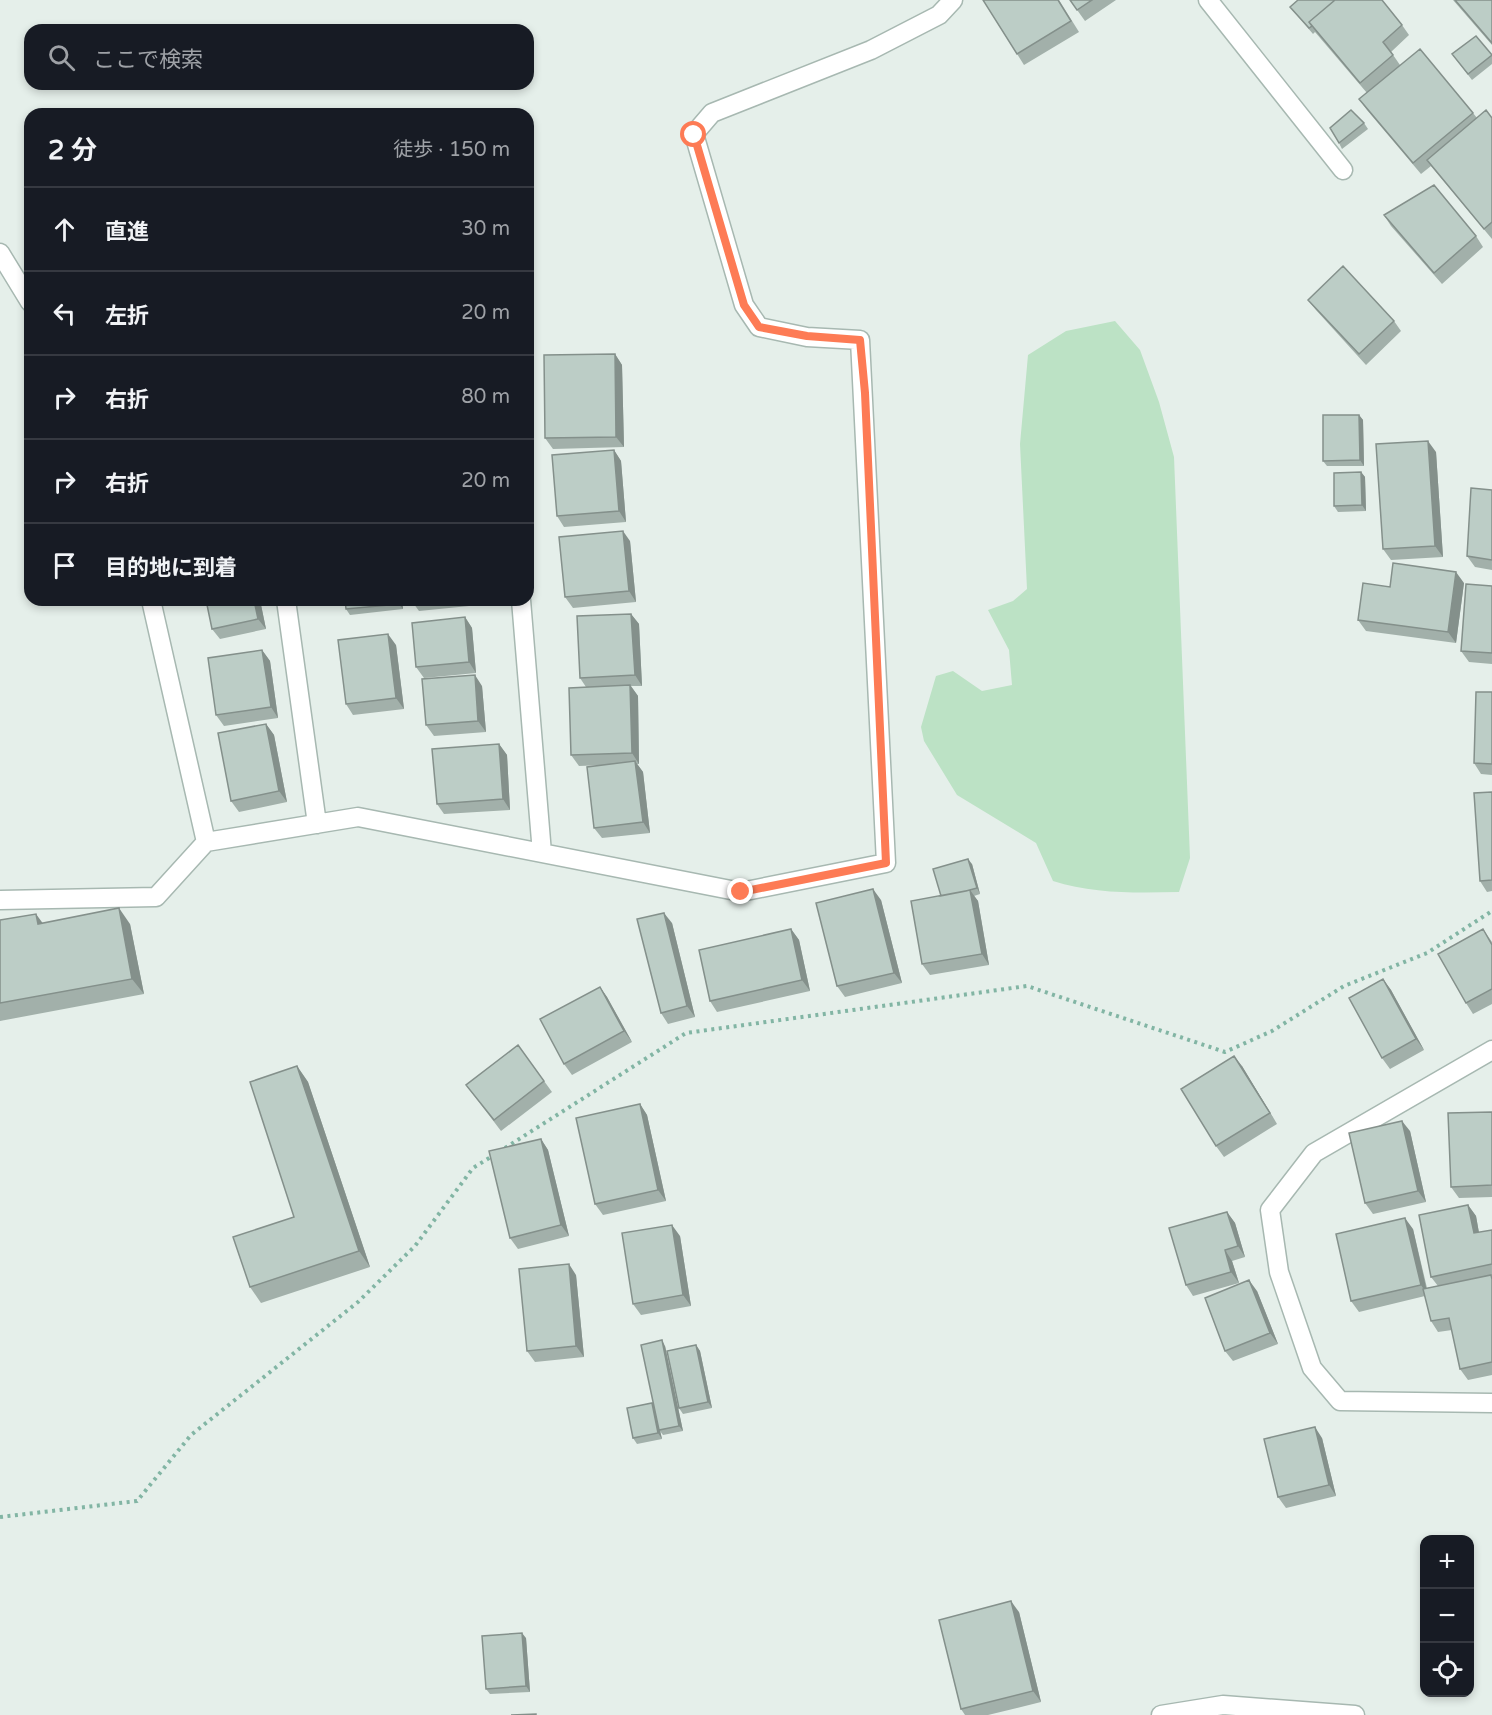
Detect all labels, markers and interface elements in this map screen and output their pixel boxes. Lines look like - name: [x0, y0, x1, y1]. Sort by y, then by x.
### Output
- search box: [24, 24, 534, 90]
- icon: search: [45, 41, 78, 74]
- text: ここで検索: [93, 47, 203, 73]
- route start: [680, 121, 706, 147]
- text: 2 分: [48, 135, 97, 166]
- text: 徒歩 · 150 m: [393, 138, 510, 162]
- icon: ahead: [48, 213, 81, 246]
- text: 30 m: [461, 217, 510, 241]
- text: 直進: [105, 219, 149, 245]
- icon: left: [48, 297, 81, 330]
- text: 20 m: [461, 301, 510, 325]
- text: 左折: [105, 303, 149, 329]
- icon: right: [48, 381, 81, 414]
- text: 80 m: [461, 385, 510, 409]
- text: 右折: [105, 387, 149, 413]
- icon: right: [48, 465, 81, 498]
- text: 20 m: [461, 469, 510, 493]
- text: 右折: [105, 471, 149, 497]
- icon: arrive: [48, 549, 81, 582]
- text: 目的地に到着: [105, 555, 237, 581]
- route end: [727, 878, 753, 904]
- map controls: [1420, 1535, 1474, 1697]
- button: +: [1420, 1535, 1474, 1589]
- button: −: [1420, 1589, 1474, 1643]
- button: locate: [1420, 1643, 1474, 1697]

